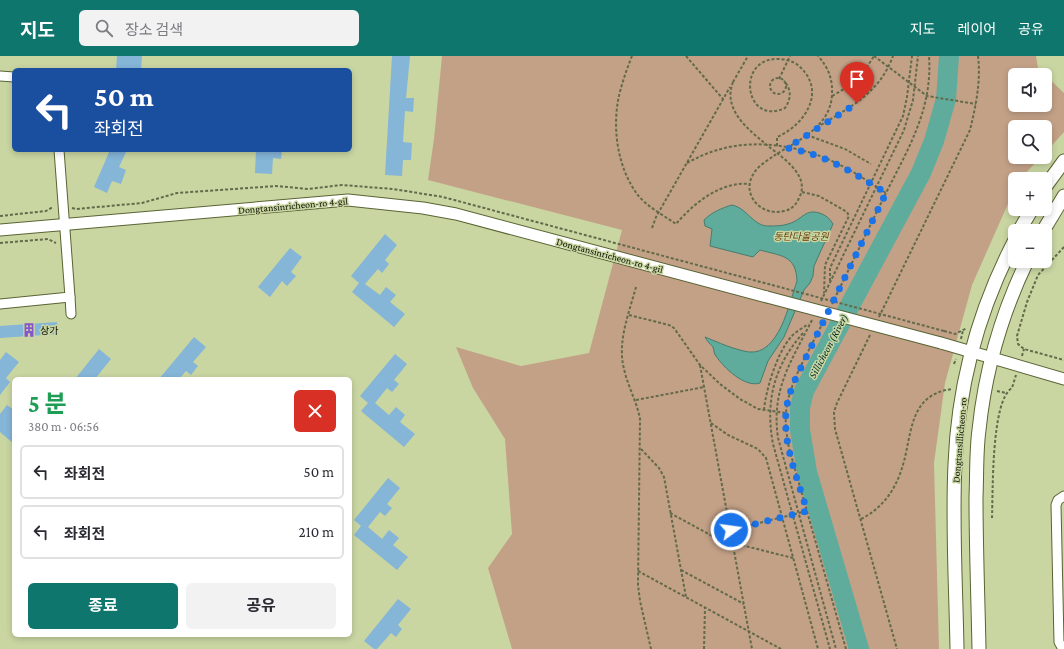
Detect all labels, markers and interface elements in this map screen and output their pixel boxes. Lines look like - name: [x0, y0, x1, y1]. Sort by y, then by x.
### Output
- search box: [79, 10, 359, 46]
- icon: search: [93, 17, 115, 39]
- text: 지도: [20, 20, 55, 41]
- text: 지도: [910, 21, 936, 37]
- text: 레이어: [958, 21, 996, 37]
- text: 공유: [1018, 21, 1044, 37]
- text: 장소 검색: [125, 22, 183, 38]
- pin: [840, 62, 874, 103]
- icon: arrive: [846, 68, 868, 90]
- map controls: [1008, 68, 1052, 268]
- button: sound: [1008, 68, 1052, 112]
- text: 50 m: [94, 81, 154, 112]
- icon: left: [28, 84, 80, 136]
- text: 좌회전: [94, 119, 144, 139]
- button: search: [1008, 120, 1052, 164]
- button: +: [1008, 172, 1052, 216]
- street label: Dongtansinricheon-ro 4-gil: [238, 195, 349, 216]
- button: −: [1008, 224, 1052, 268]
- park label: 동탄다올공원: [773, 231, 829, 242]
- street label: Dongtansinricheon-ro 4-gil: [555, 236, 665, 275]
- water label: Sillicheon (River): [806, 312, 851, 381]
- building icon: 상가: [21, 322, 37, 338]
- place label: 상가: [40, 325, 58, 336]
- text: 5 분: [28, 390, 66, 417]
- button: close: [294, 390, 336, 432]
- street label: Dongtansillicheon-ro: [950, 397, 969, 483]
- text: 380 m · 06:56: [28, 419, 99, 434]
- icon: left: [30, 461, 52, 483]
- text: 50 m: [304, 464, 334, 480]
- text: 좌회전: [64, 466, 105, 482]
- position arrow: [710, 509, 752, 551]
- icon: left: [30, 521, 52, 543]
- text: 210 m: [299, 524, 334, 540]
- text: 좌회전: [64, 526, 105, 542]
- button: 종료: [28, 583, 178, 629]
- button: 공유: [186, 583, 336, 629]

